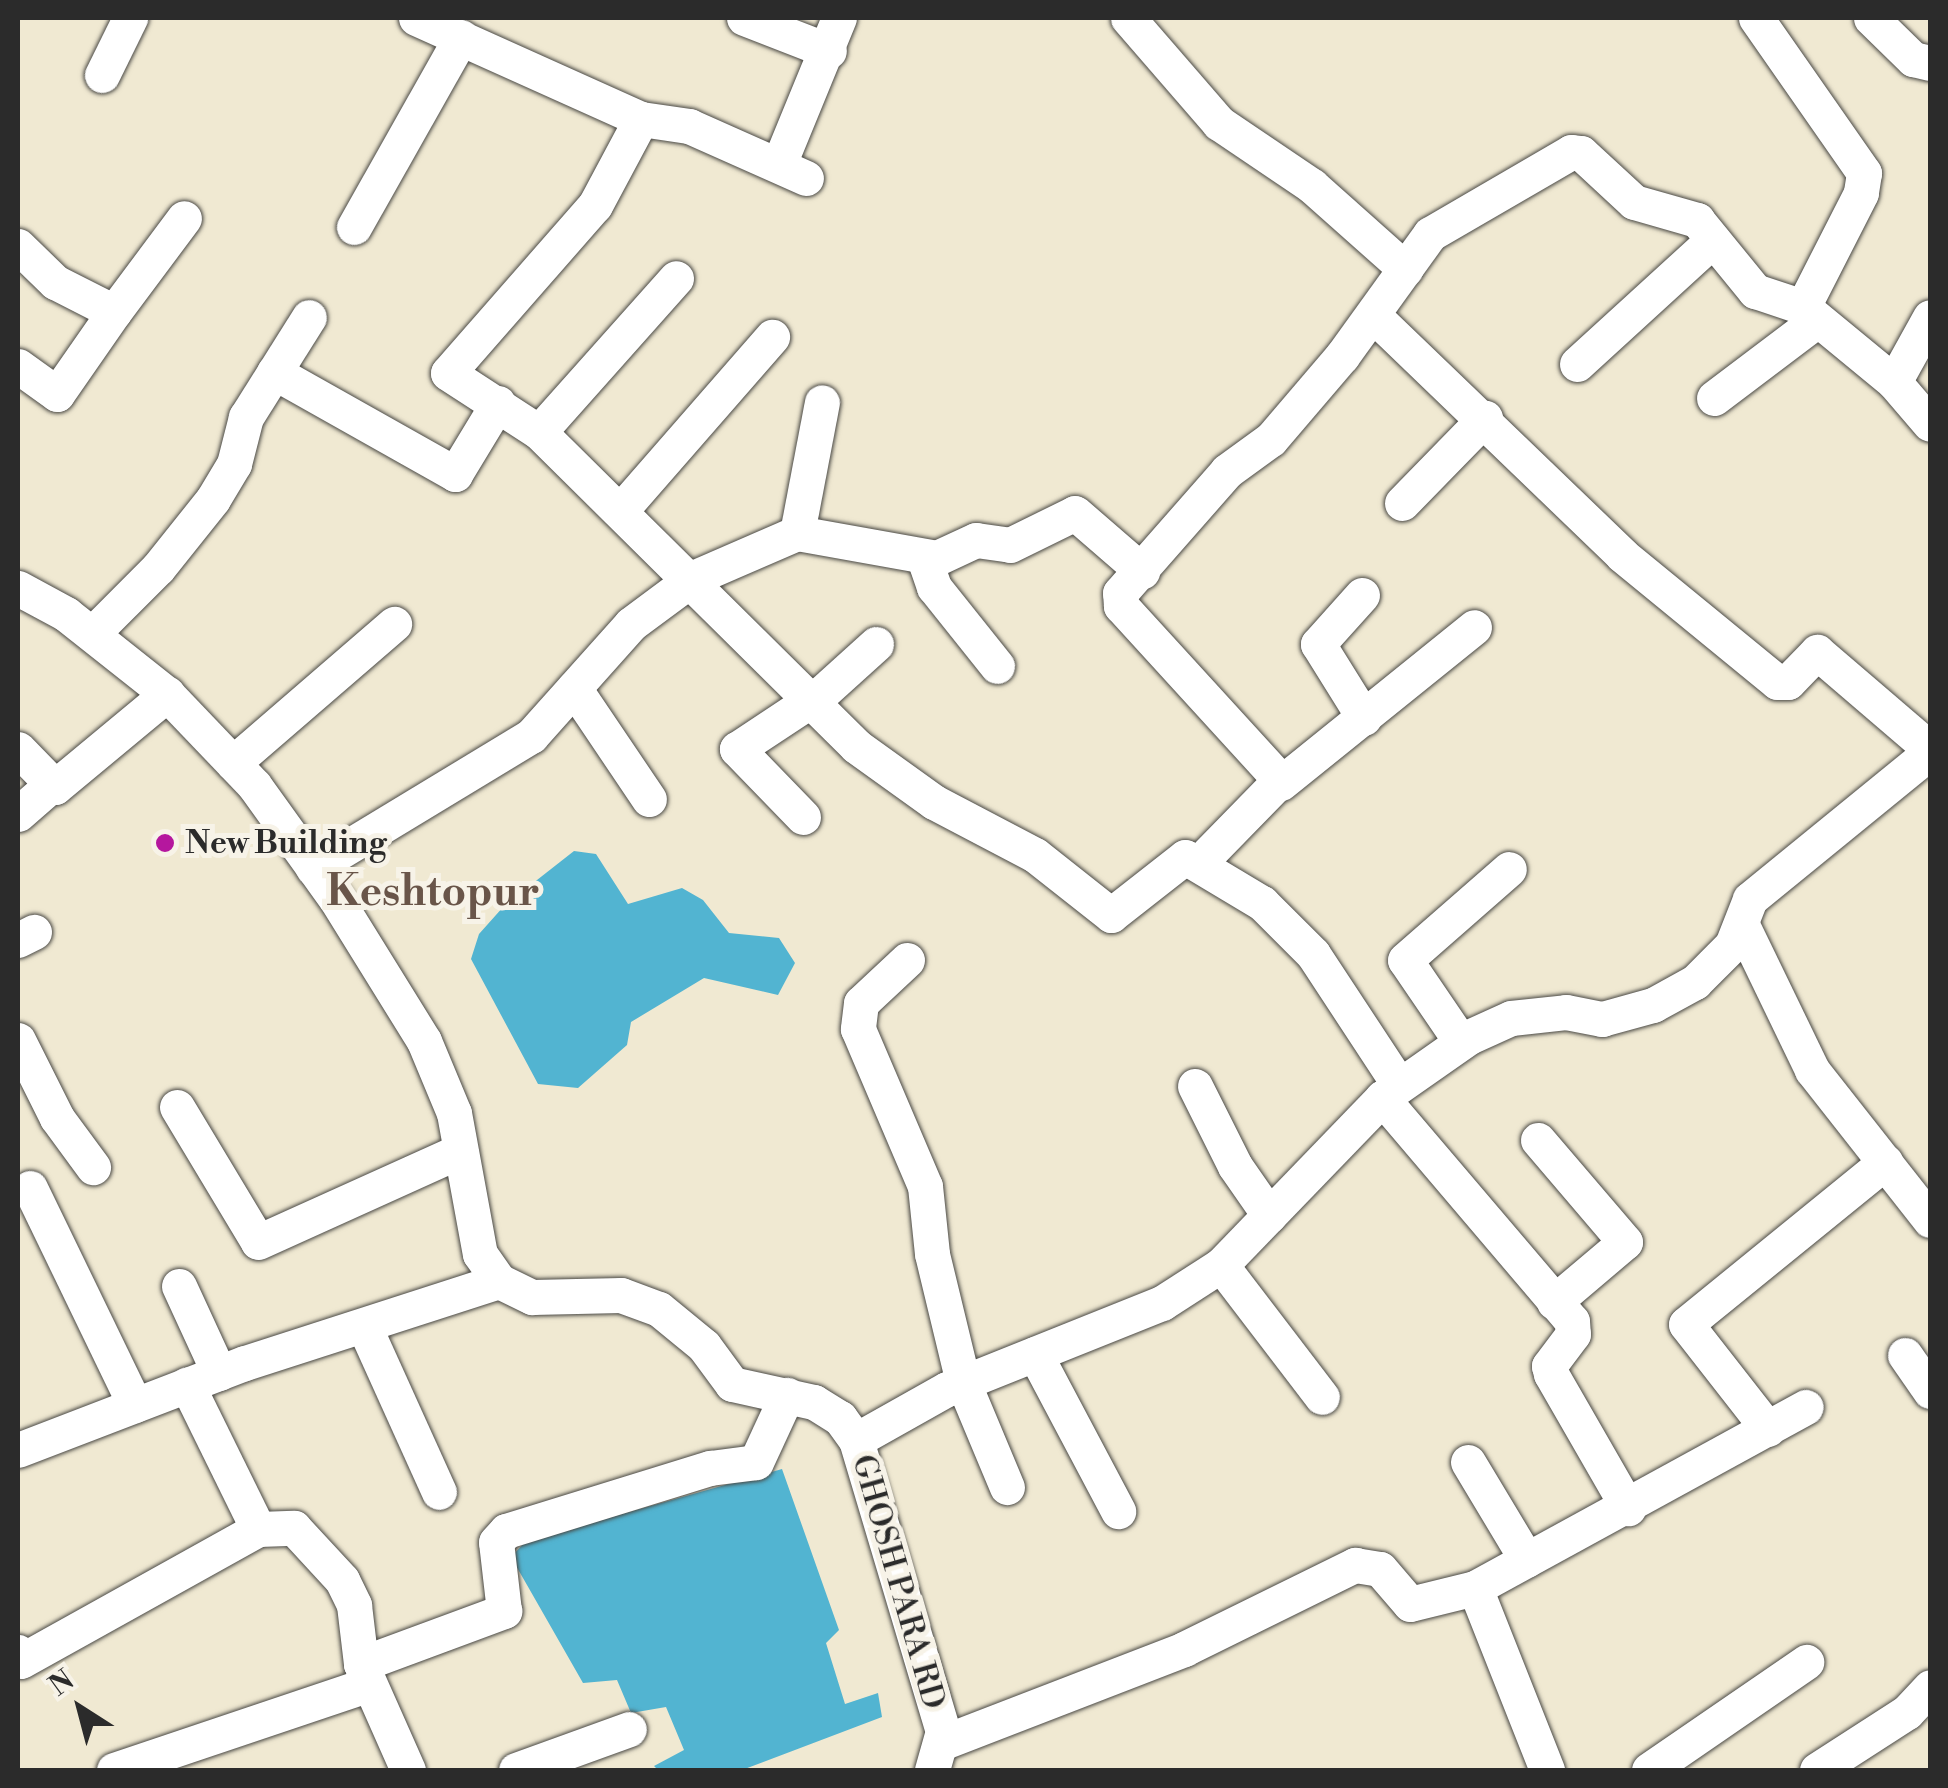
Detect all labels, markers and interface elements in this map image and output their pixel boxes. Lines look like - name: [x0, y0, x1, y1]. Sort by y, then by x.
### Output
- place label: New Building: [185, 824, 387, 862]
- marker: New Building: [154, 832, 176, 854]
- district label: Keshtopur: [326, 868, 540, 918]
- street label: GHOSH PARA RD: [843, 1450, 953, 1714]
- north arrow: [30, 1658, 130, 1758]
- text: N: [43, 1663, 81, 1704]

